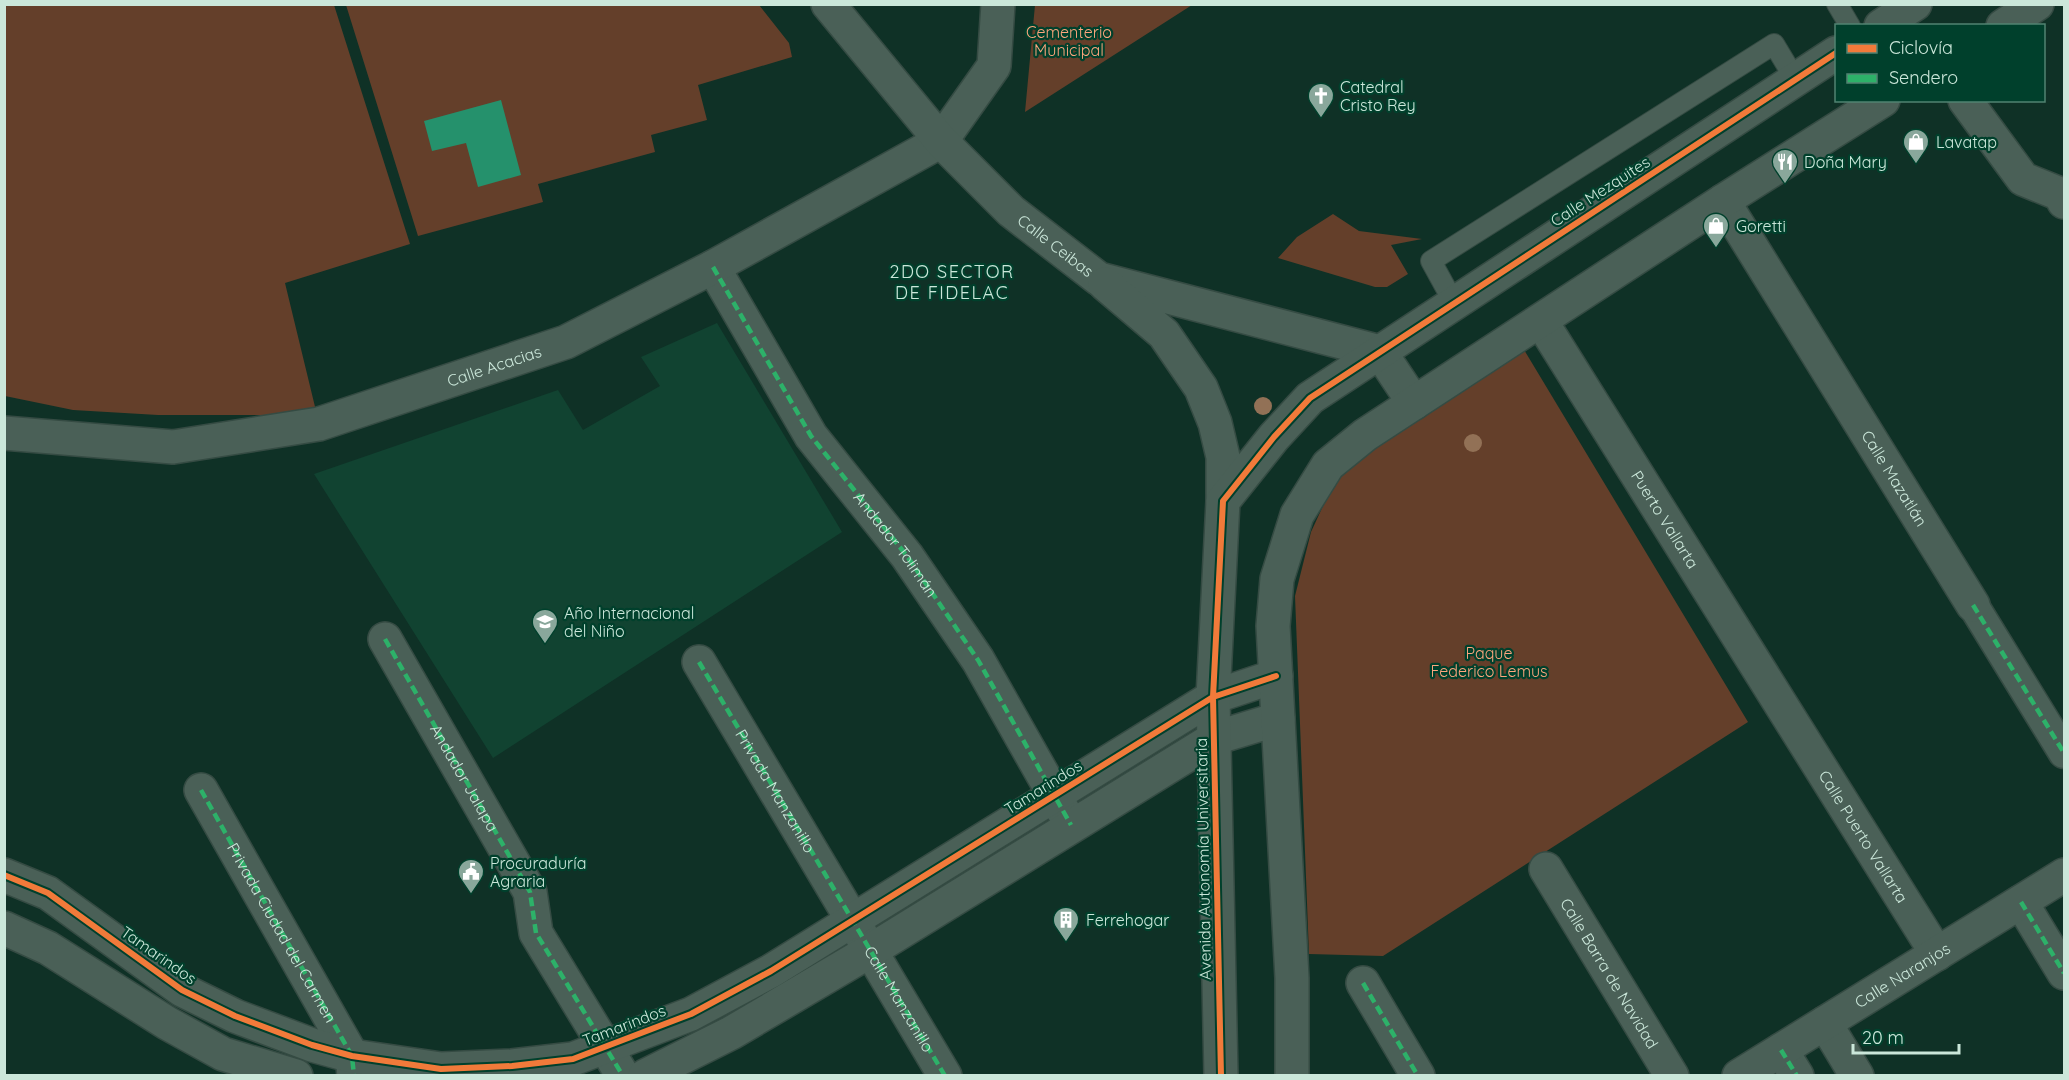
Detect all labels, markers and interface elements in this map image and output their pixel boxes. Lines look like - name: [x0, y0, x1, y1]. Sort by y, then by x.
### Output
- park label: Cementerio Municipal: [1026, 22, 1112, 60]
- legend: [1835, 24, 2045, 102]
- text: Ciclovía: [1889, 36, 1953, 59]
- text: Sendero: [1889, 66, 1958, 89]
- place label: Catedral Cristo Rey: [1340, 77, 1416, 115]
- church icon: Catedral Cristo Rey: [1306, 81, 1336, 119]
- shop icon: Lavatap: [1901, 127, 1931, 165]
- place label: Lavatap: [1936, 132, 1997, 152]
- restaurant icon: Doña Mary: [1770, 147, 1800, 185]
- street label: Calle Mezquites: [1546, 151, 1654, 231]
- place label: Doña Mary: [1804, 152, 1887, 172]
- street label: Calle Ceibas: [1014, 210, 1098, 281]
- shop icon: Goretti: [1701, 211, 1731, 249]
- place label: Goretti: [1736, 216, 1786, 236]
- district label: 2DO SECTOR DE FIDELAC: [889, 260, 1015, 304]
- street label: Calle Acacias: [445, 341, 544, 391]
- street label: Calle Mazatlán: [1857, 427, 1932, 530]
- street label: Puerto Vallarta: [1627, 467, 1703, 572]
- street label: Andador Tolimán: [849, 488, 942, 601]
- place label: Año Internacional del Niño: [564, 603, 694, 641]
- school or university icon: Año Internacional del Niño: [530, 607, 560, 645]
- park label: Paque Federico Lemus: [1430, 643, 1548, 681]
- street label: Andador Jalapa: [426, 721, 503, 835]
- street label: Privada Manzanillo: [731, 726, 820, 856]
- street label: Avenida Autonomía Universitaria: [1191, 738, 1215, 980]
- street label: Tamarindos: [1000, 755, 1086, 819]
- street label: Calle Puerto Vallarta: [1815, 766, 1912, 906]
- street label: Privada Ciudad del Carmen: [223, 839, 341, 1026]
- place label: Procuraduría Agraria: [490, 853, 586, 891]
- public building icon: Procuraduría Agraria: [456, 857, 486, 895]
- street label: Calle Barra de Navidad: [1556, 894, 1663, 1052]
- building icon: Ferrehogar: [1051, 905, 1081, 943]
- place label: Ferrehogar: [1086, 910, 1169, 930]
- street label: Tamarindos: [117, 922, 201, 988]
- street label: Calle Naranjos: [1851, 938, 1954, 1012]
- street label: Calle Manzanillo: [860, 942, 938, 1056]
- street label: Tamarindos: [579, 1000, 669, 1050]
- scale bar: [1853, 1017, 1960, 1055]
- text: 20 m: [1862, 1026, 1904, 1049]

